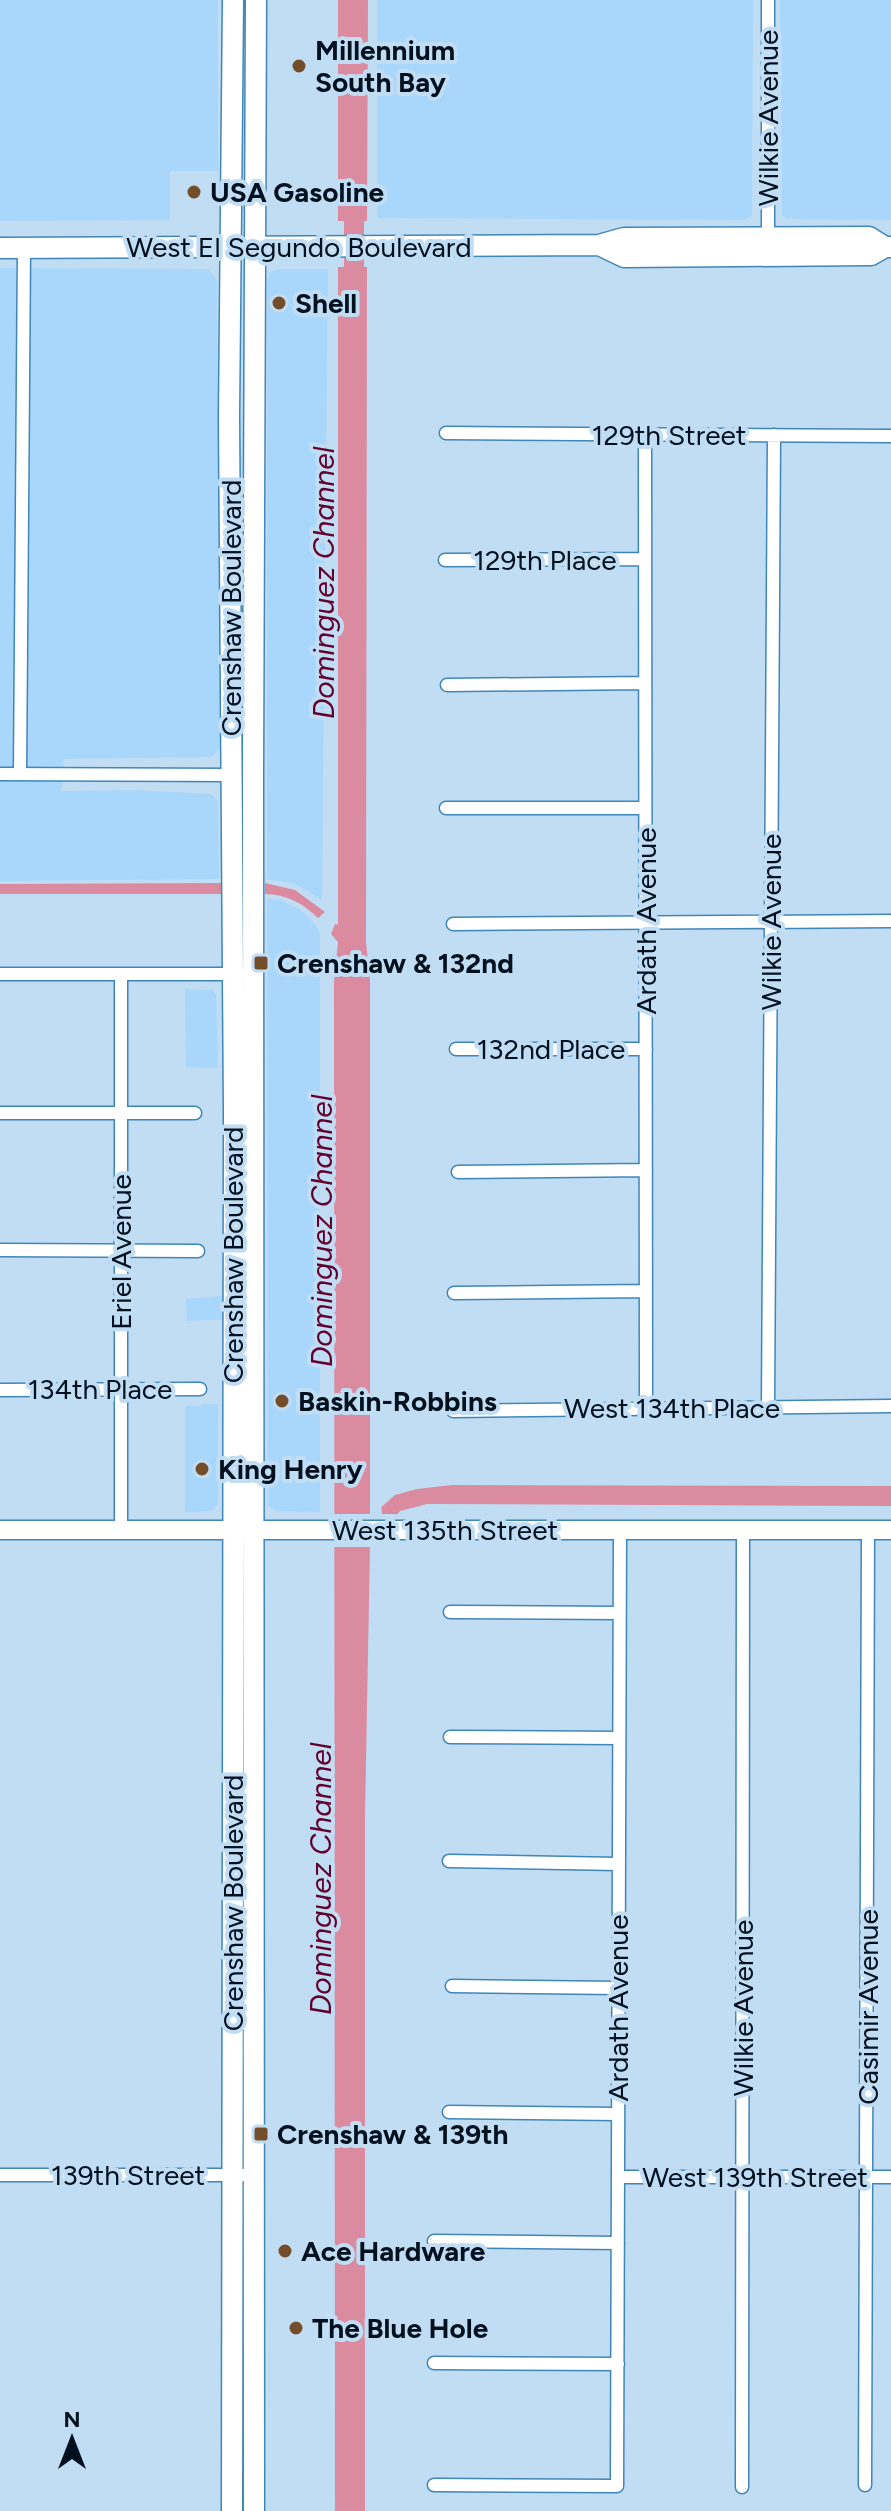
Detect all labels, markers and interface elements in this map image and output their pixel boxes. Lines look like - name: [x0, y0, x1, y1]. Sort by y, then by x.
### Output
- street label: Wilkie Avenue: [751, 30, 785, 206]
- place label: Millennium South Bay: [315, 33, 455, 99]
- marker: Millennium South Bay: [290, 57, 308, 75]
- place label: USA Gasoline: [210, 175, 384, 209]
- marker: USA Gasoline: [185, 183, 203, 201]
- street label: West El Segundo Boulevard: [126, 230, 472, 264]
- place label: Shell: [295, 286, 357, 320]
- marker: Shell: [270, 294, 288, 312]
- street label: 129th Street: [592, 418, 746, 452]
- water label: Dominguez Channel: [305, 446, 342, 719]
- street label: Crenshaw Boulevard: [214, 480, 248, 736]
- street label: 129th Place: [473, 543, 617, 577]
- street label: Ardath Avenue: [629, 828, 663, 1014]
- street label: Wilkie Avenue: [754, 834, 788, 1010]
- place label: Crenshaw & 132nd: [277, 946, 514, 980]
- marker: Crenshaw & 132nd: [252, 954, 270, 972]
- street label: 132nd Place: [477, 1032, 625, 1066]
- water label: Dominguez Channel: [303, 1094, 340, 1367]
- street label: Crenshaw Boulevard: [216, 1127, 250, 1383]
- street label: Eriel Avenue: [104, 1174, 138, 1330]
- street label: 134th Place: [28, 1372, 172, 1406]
- place label: Baskin-Robbins: [298, 1384, 497, 1418]
- street label: West 134th Place: [564, 1391, 780, 1425]
- marker: Baskin-Robbins: [273, 1392, 291, 1410]
- place label: King Henry: [218, 1452, 363, 1486]
- marker: King Henry: [193, 1460, 211, 1478]
- street label: West 135th Street: [332, 1513, 558, 1547]
- water label: Dominguez Channel: [302, 1742, 339, 2015]
- street label: Crenshaw Boulevard: [216, 1775, 250, 2031]
- street label: Casimir Avenue: [851, 1909, 885, 2105]
- street label: Ardath Avenue: [601, 1915, 635, 2101]
- street label: Wilkie Avenue: [726, 1920, 760, 2096]
- place label: Crenshaw & 139th: [277, 2117, 509, 2151]
- marker: Crenshaw & 139th: [252, 2125, 270, 2143]
- street label: 139th Street: [51, 2158, 205, 2192]
- street label: West 139th Street: [642, 2160, 868, 2194]
- place label: Ace Hardware: [301, 2234, 485, 2268]
- marker: Ace Hardware: [276, 2242, 294, 2260]
- place label: The Blue Hole: [312, 2311, 488, 2345]
- marker: The Blue Hole: [287, 2319, 305, 2337]
- north arrow: [32, 2399, 112, 2479]
- text: N: [63, 2406, 81, 2433]

